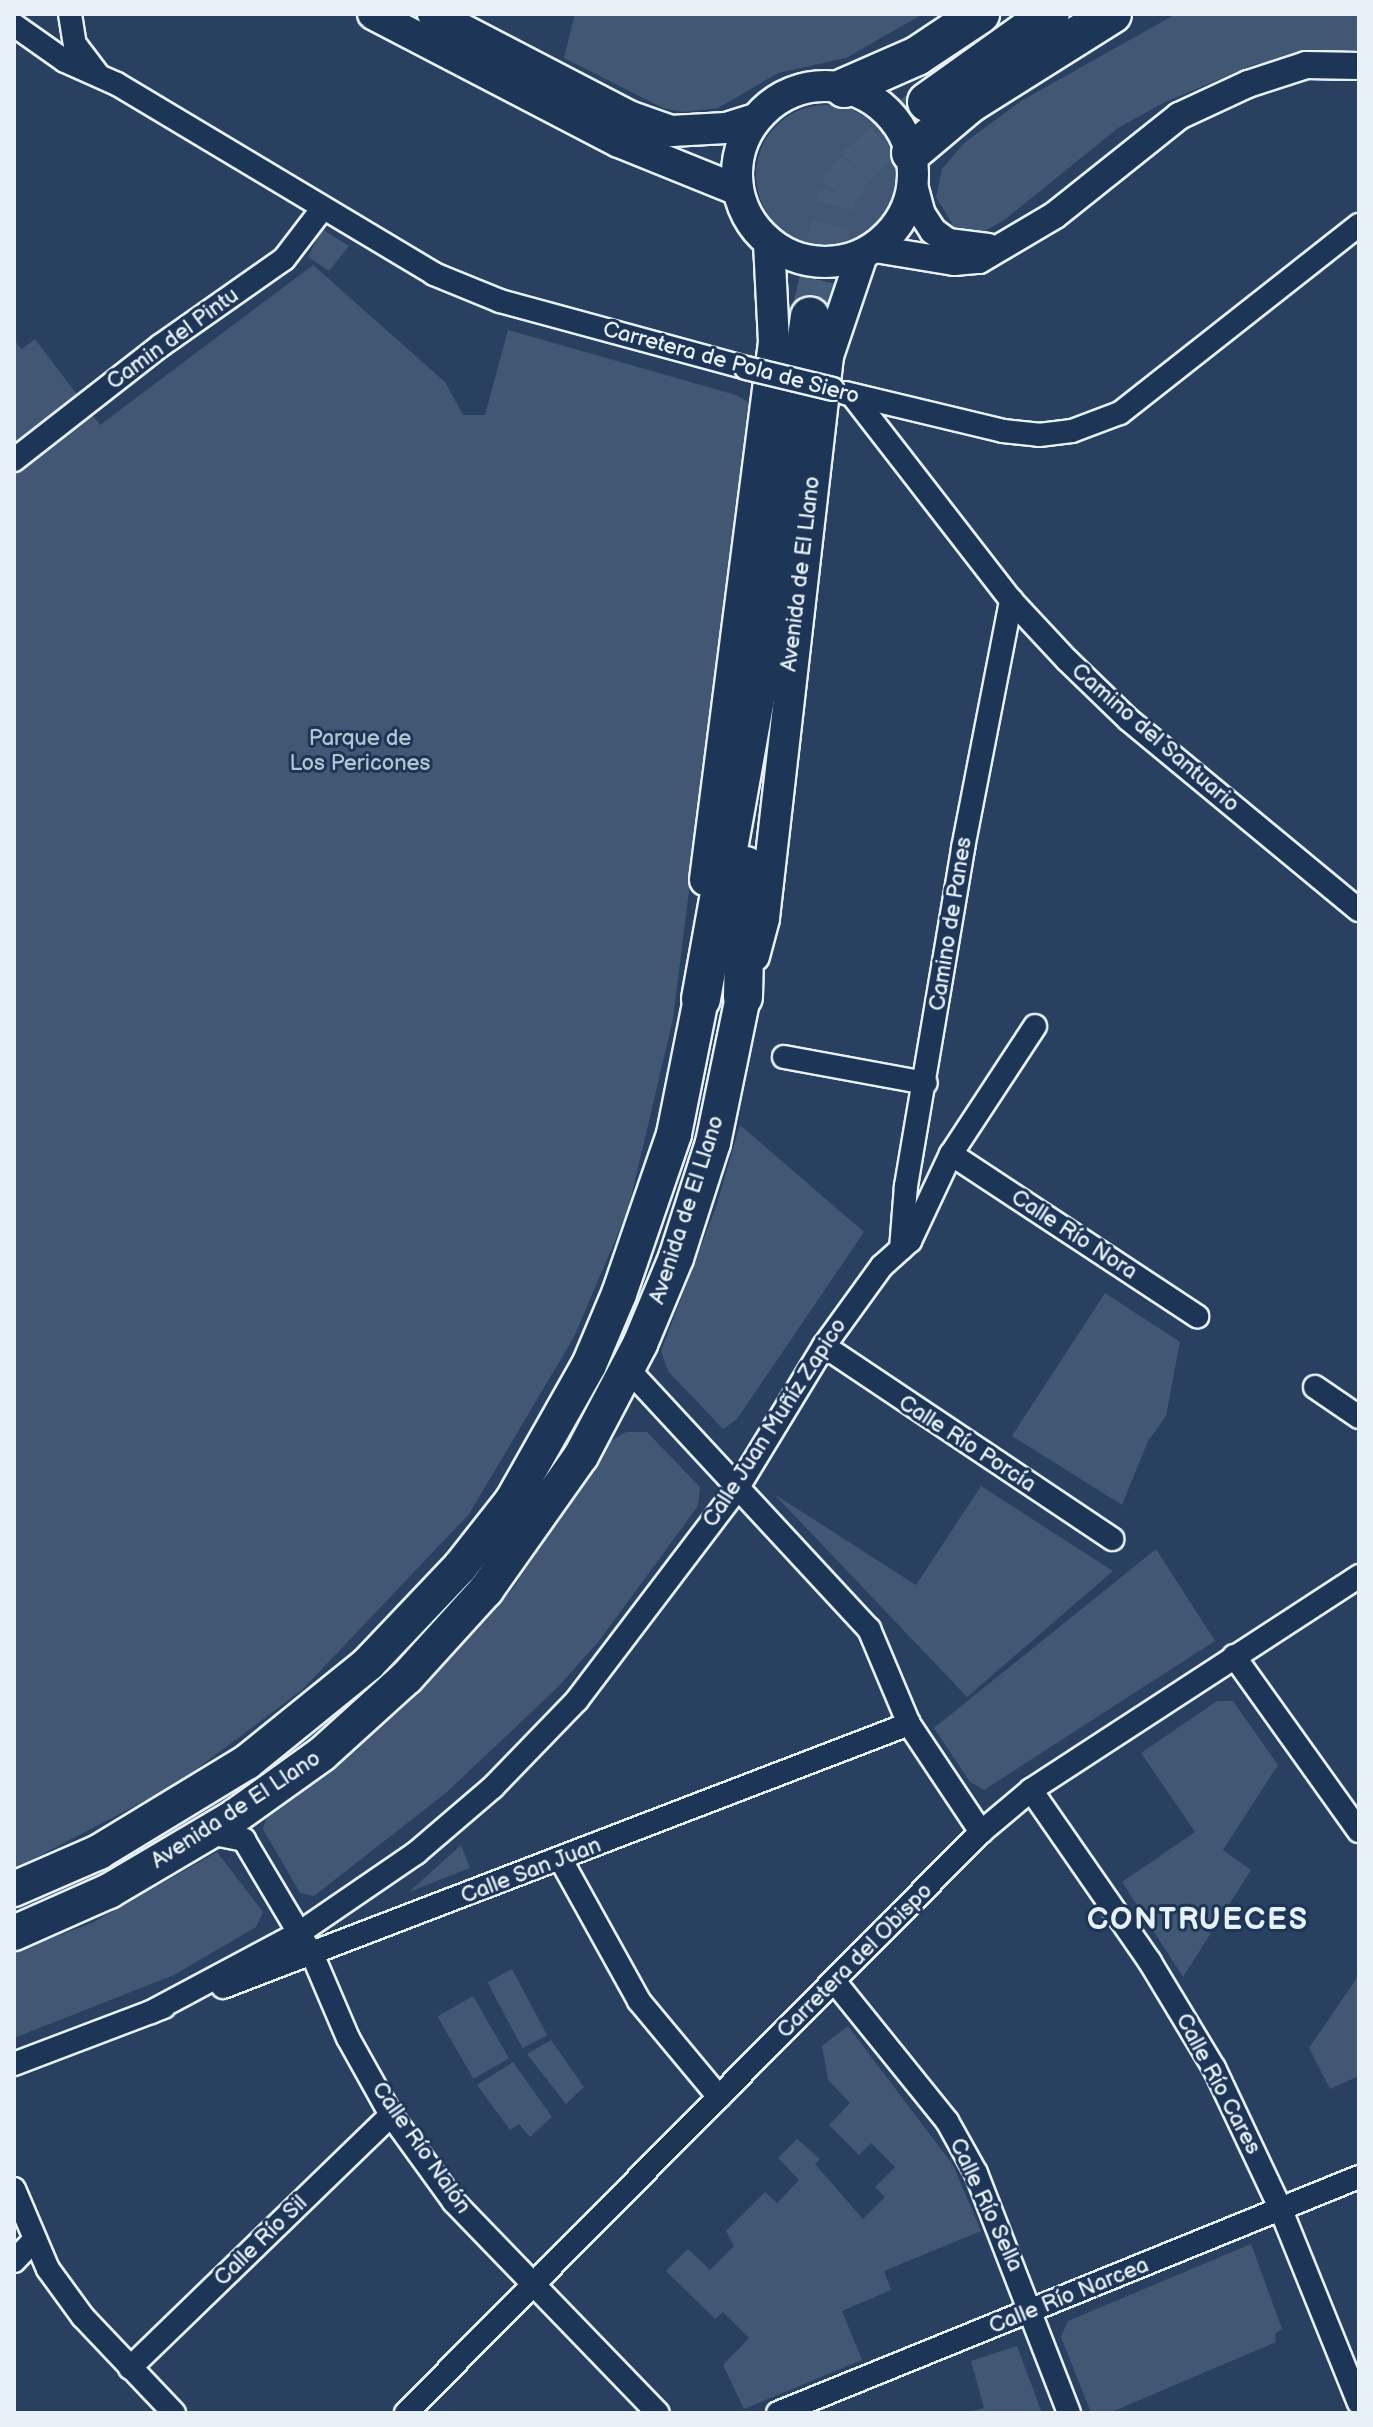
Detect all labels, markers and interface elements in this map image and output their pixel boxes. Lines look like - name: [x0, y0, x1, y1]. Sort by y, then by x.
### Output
- street label: Camin del Pintu: [102, 282, 244, 396]
- street label: Carretera de Pola de Siero: [600, 316, 862, 410]
- street label: Avenida de El Llano: [776, 475, 826, 673]
- street label: Camino del Santuario: [1066, 658, 1244, 818]
- park label: Parque de Los Pericones: [290, 725, 430, 776]
- street label: Camino de Panes: [924, 835, 978, 1013]
- street label: Avenida de El Llano: [644, 1112, 730, 1308]
- street label: Calle Río Nora: [1006, 1184, 1142, 1286]
- street label: Calle Juan Muñíz Zapico: [697, 1313, 853, 1533]
- street label: Calle Río Porcía: [893, 1390, 1041, 1498]
- street label: Avenida de El Llano: [146, 1745, 326, 1875]
- street label: Calle San Juan: [457, 1832, 605, 1910]
- street label: Carretera del Obispo: [772, 1878, 938, 2044]
- district label: CONTRUECES: [1087, 1902, 1309, 1938]
- street label: Calle Río Cares: [1170, 2009, 1266, 2159]
- street label: Calle Río Nalón: [366, 2077, 476, 2219]
- street label: Calle Río Sella: [944, 2134, 1028, 2276]
- street label: Calle Río Sil: [209, 2190, 313, 2292]
- street label: Calle Río Narcea: [985, 2252, 1153, 2340]

